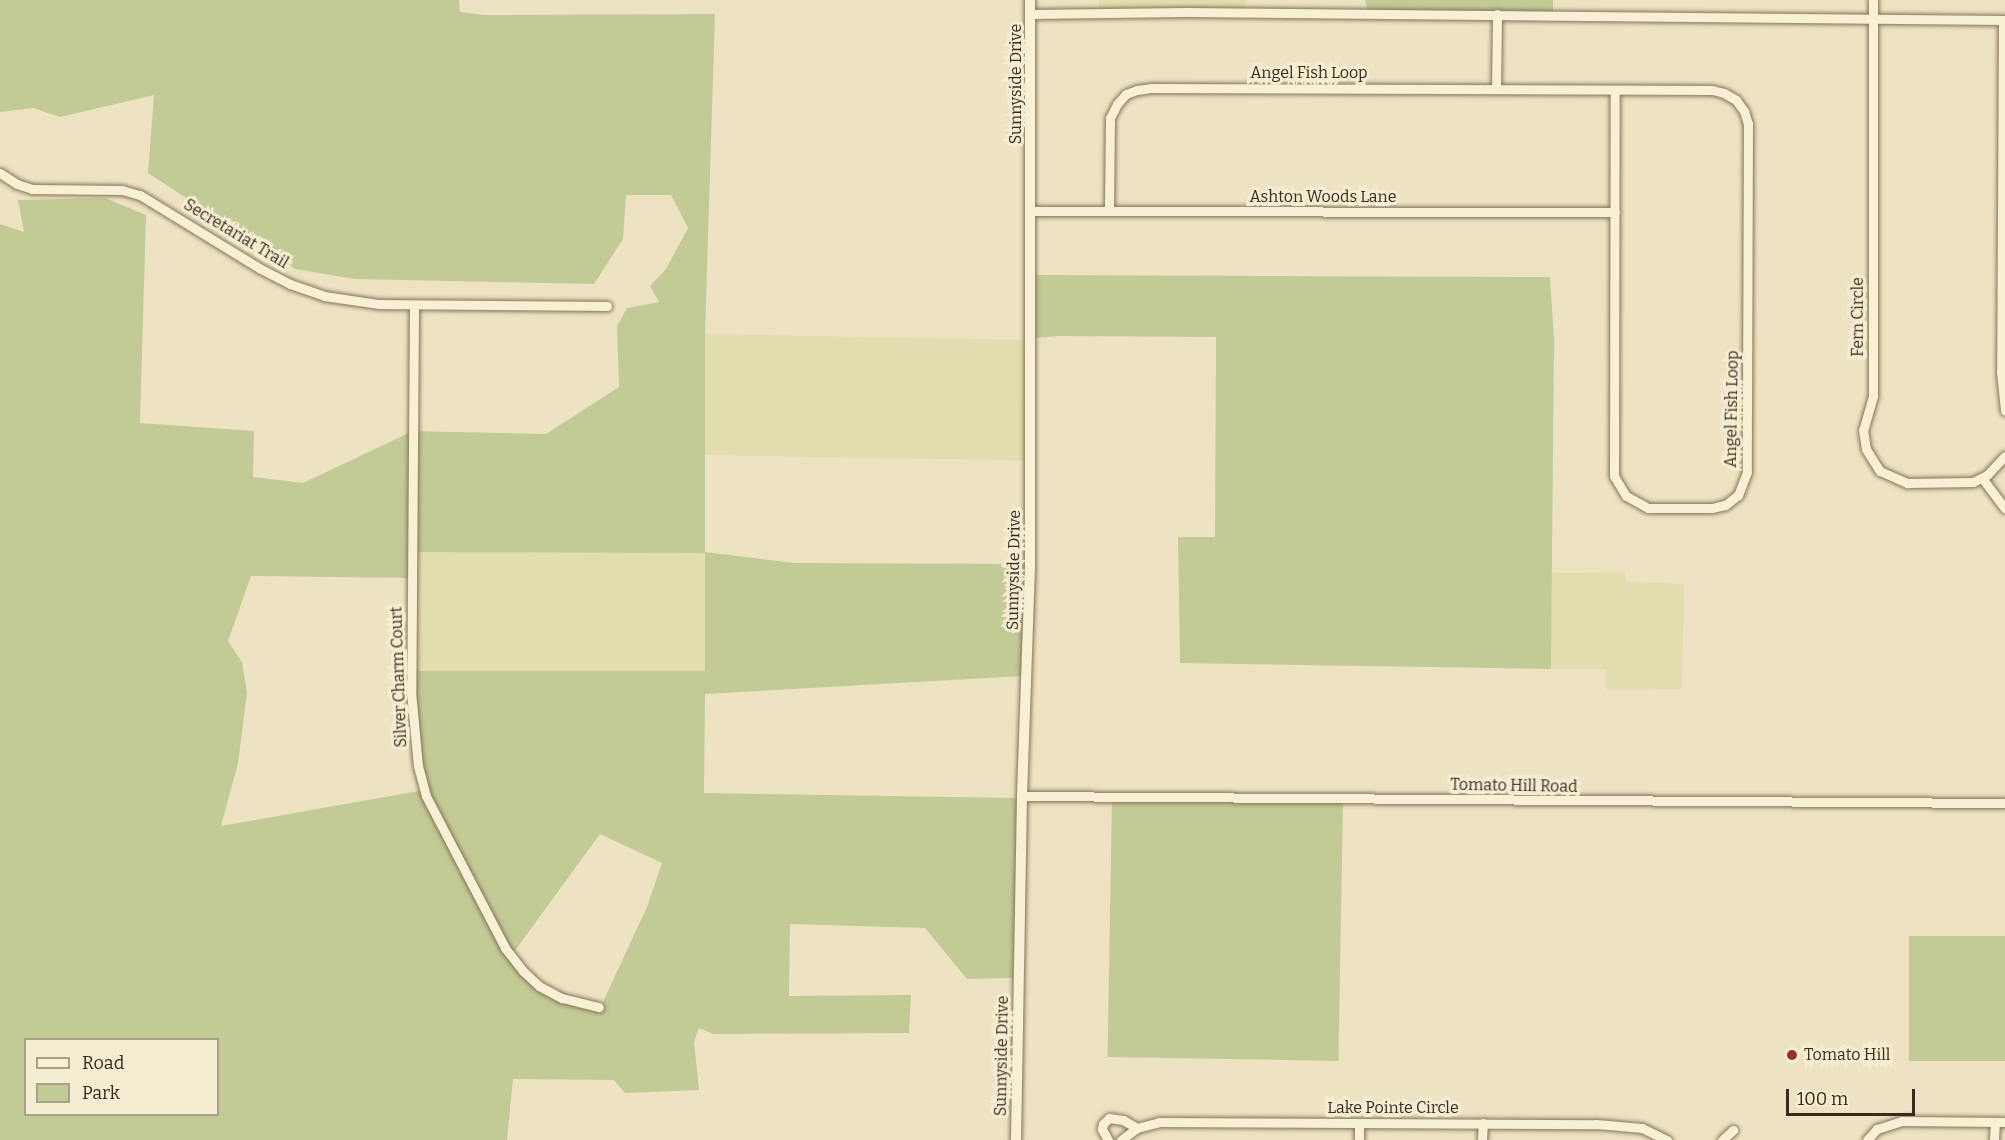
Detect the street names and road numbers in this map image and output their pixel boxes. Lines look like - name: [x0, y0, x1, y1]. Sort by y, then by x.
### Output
- street label: Sunnyside Drive: [1006, 24, 1026, 144]
- street label: Angel Fish Loop: [1250, 63, 1368, 83]
- street label: Ashton Woods Lane: [1250, 187, 1396, 207]
- street label: Secretariat Trail: [180, 195, 292, 273]
- street label: Fern Circle: [1848, 277, 1868, 357]
- street label: Angel Fish Loop: [1721, 350, 1743, 468]
- street label: Sunnyside Drive: [1003, 510, 1025, 630]
- street label: Silver Charm Court: [387, 606, 411, 748]
- street label: Tomato Hill Road: [1450, 775, 1578, 797]
- street label: Sunnyside Drive: [991, 996, 1013, 1116]
- street label: Lake Pointe Circle: [1327, 1098, 1459, 1118]

